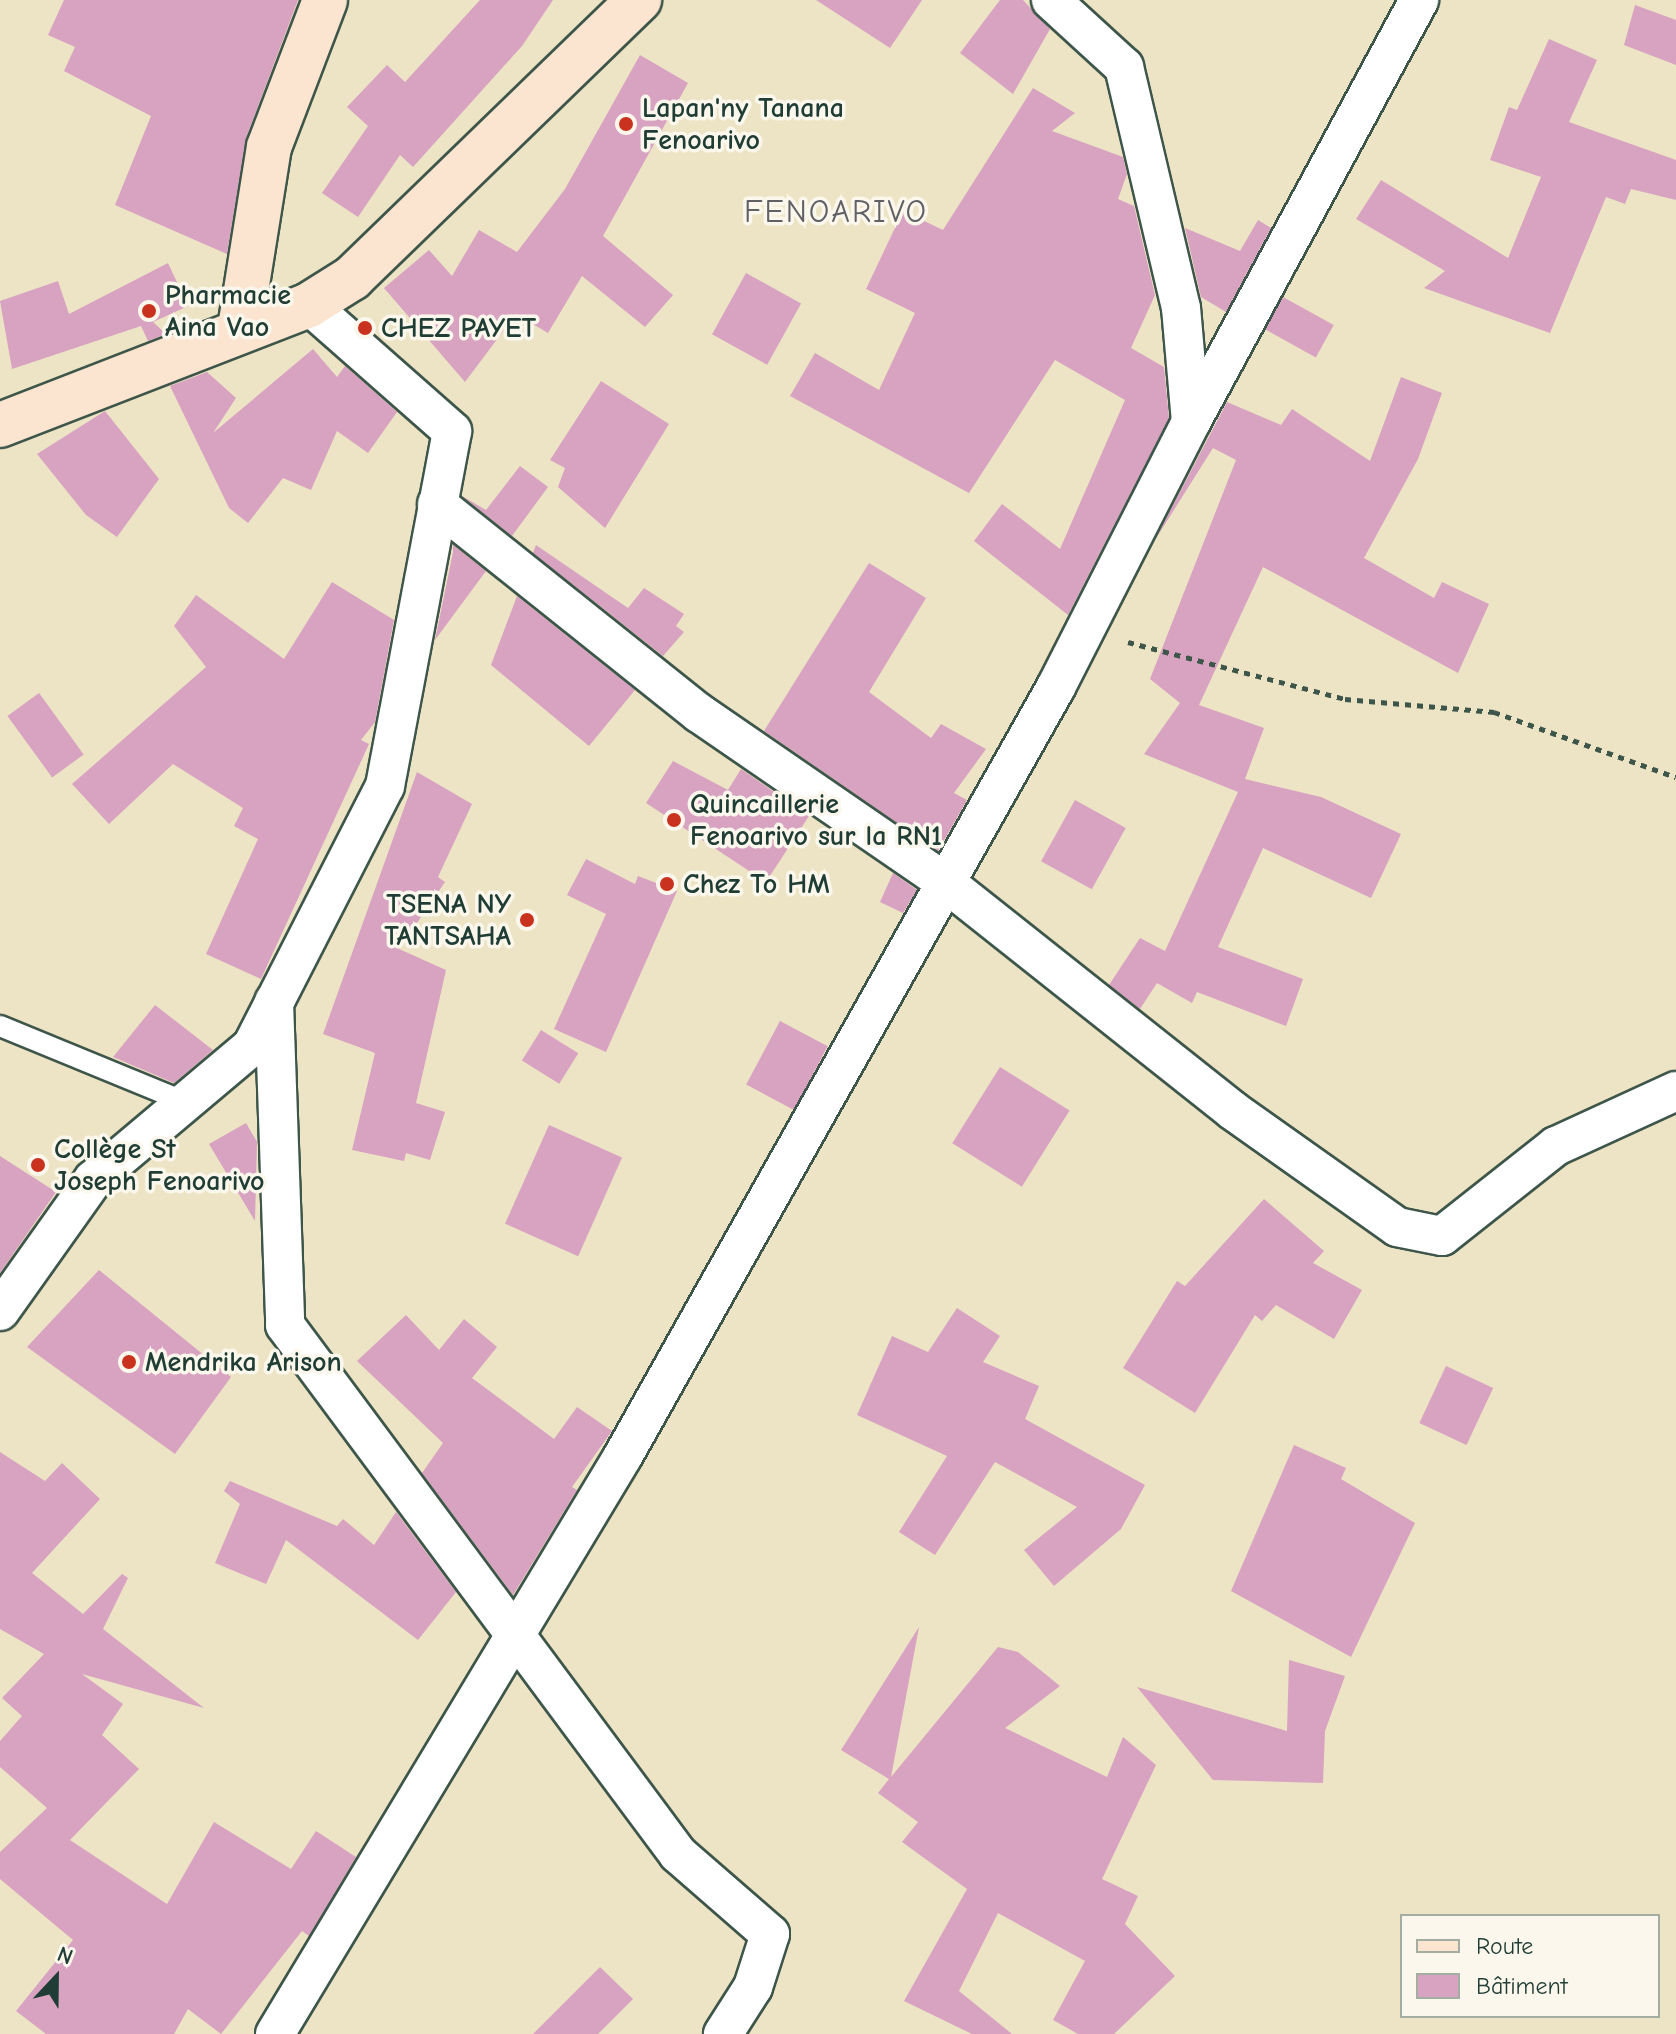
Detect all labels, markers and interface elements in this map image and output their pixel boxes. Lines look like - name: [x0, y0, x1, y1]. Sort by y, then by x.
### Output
- place label: Lapan'ny Tanana Fenoarivo: [642, 91, 844, 157]
- marker: Lapan'ny Tanana Fenoarivo: [617, 115, 635, 133]
- district label: FENOARIVO: [744, 193, 928, 231]
- place label: Pharmacie Aina Vao: [165, 278, 291, 344]
- marker: Pharmacie Aina Vao: [140, 302, 158, 320]
- place label: CHEZ PAYET: [381, 311, 536, 345]
- marker: CHEZ PAYET: [356, 319, 374, 337]
- place label: Quincaillerie Fenoarivo sur la RN1: [690, 787, 942, 853]
- marker: Quincaillerie Fenoarivo sur la RN1: [665, 811, 683, 829]
- place label: Chez To HM: [683, 867, 830, 901]
- marker: Chez To HM: [658, 875, 676, 893]
- place label: TSENA NY TANTSAHA: [384, 887, 511, 953]
- marker: TSENA NY TANTSAHA: [518, 911, 536, 929]
- place label: Collège St Joseph Fenoarivo: [54, 1132, 265, 1198]
- marker: Collège St Joseph Fenoarivo: [29, 1156, 47, 1174]
- place label: Mendrika Arison: [145, 1345, 342, 1379]
- marker: Mendrika Arison: [120, 1353, 138, 1371]
- legend: [1400, 1914, 1660, 2018]
- text: Route: [1476, 1932, 1533, 1960]
- north arrow: [16, 1938, 96, 2018]
- text: N: [53, 1941, 77, 1970]
- text: Bâtiment: [1476, 1972, 1568, 2000]

